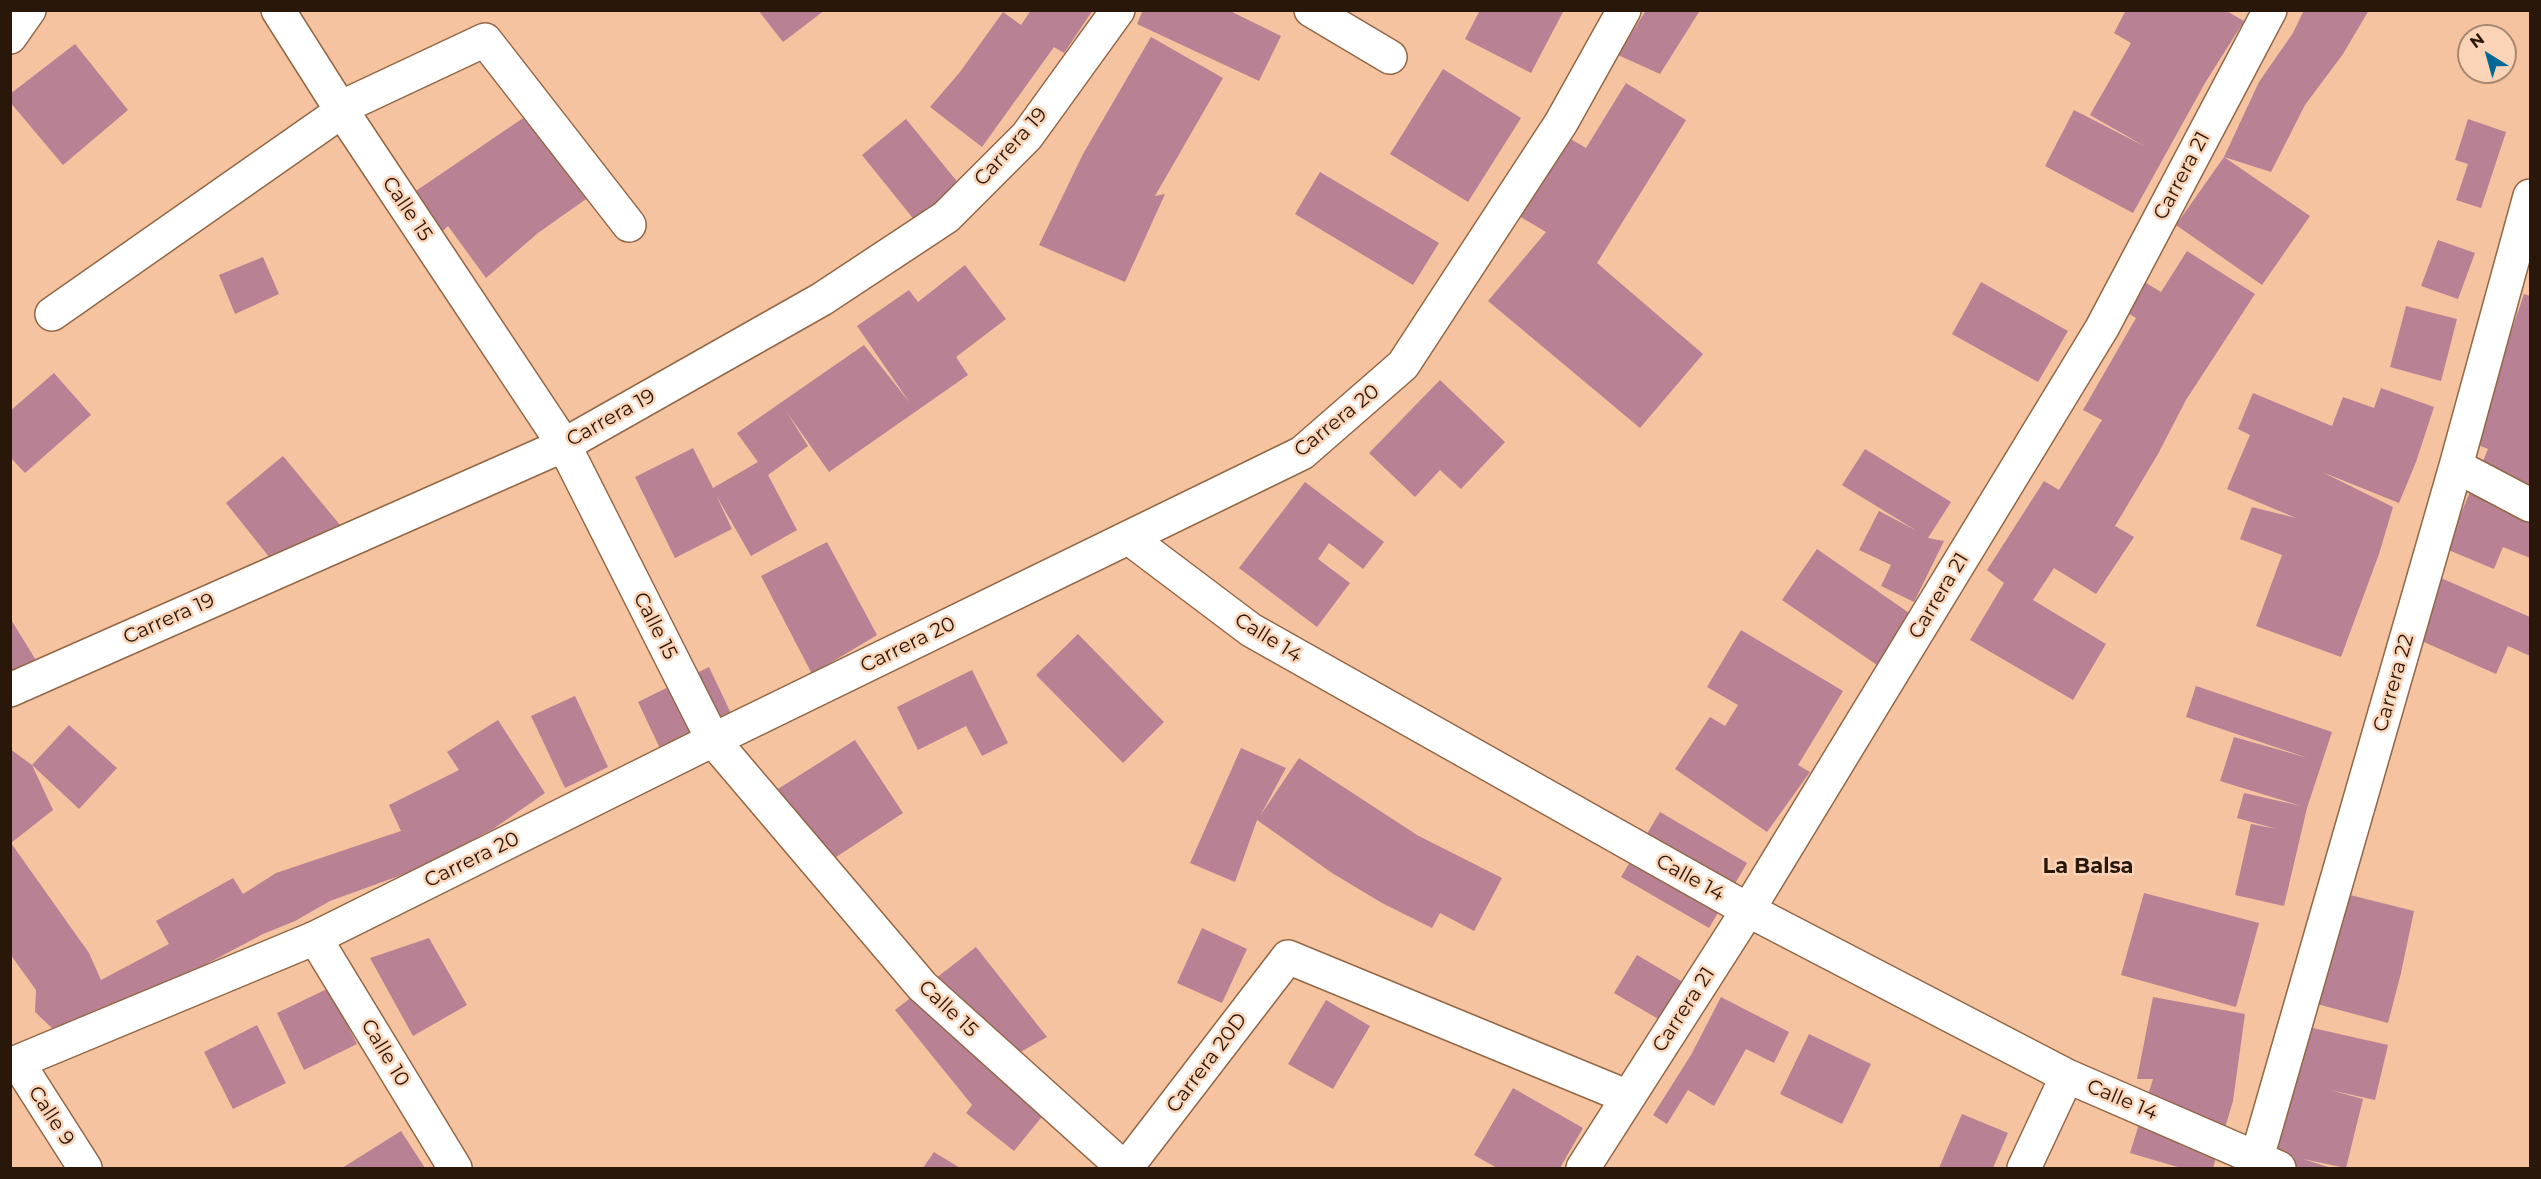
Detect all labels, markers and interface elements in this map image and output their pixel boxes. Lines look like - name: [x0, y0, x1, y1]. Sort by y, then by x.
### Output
- north arrow: [2457, 24, 2517, 84]
- text: N: [2466, 29, 2488, 52]
- street label: Carrera 19: [970, 103, 1052, 191]
- street label: Carrera 21: [2149, 128, 2215, 224]
- street label: Calle 15: [377, 172, 437, 246]
- street label: Carrera 20: [1290, 379, 1384, 463]
- street label: Carrera 19: [563, 384, 659, 452]
- street label: Carrera 21: [1904, 549, 1974, 643]
- street label: Carrera 19: [120, 588, 218, 650]
- street label: Calle 15: [628, 588, 682, 664]
- street label: Calle 14: [1230, 608, 1306, 668]
- street label: Carrera 20: [857, 612, 959, 678]
- street label: Carrera 22: [2369, 631, 2419, 735]
- street label: Carrera 20: [421, 827, 523, 893]
- street label: Calle 14: [1652, 849, 1728, 907]
- district label: La Balsa: [2042, 854, 2134, 880]
- street label: Carrera 21: [1648, 963, 1720, 1057]
- street label: Calle 15: [913, 976, 983, 1042]
- street label: Carrera 20D: [1162, 1008, 1252, 1118]
- street label: Calle 10: [356, 1015, 414, 1091]
- street label: Calle 14: [2083, 1074, 2161, 1126]
- street label: Calle 9: [23, 1082, 79, 1150]

